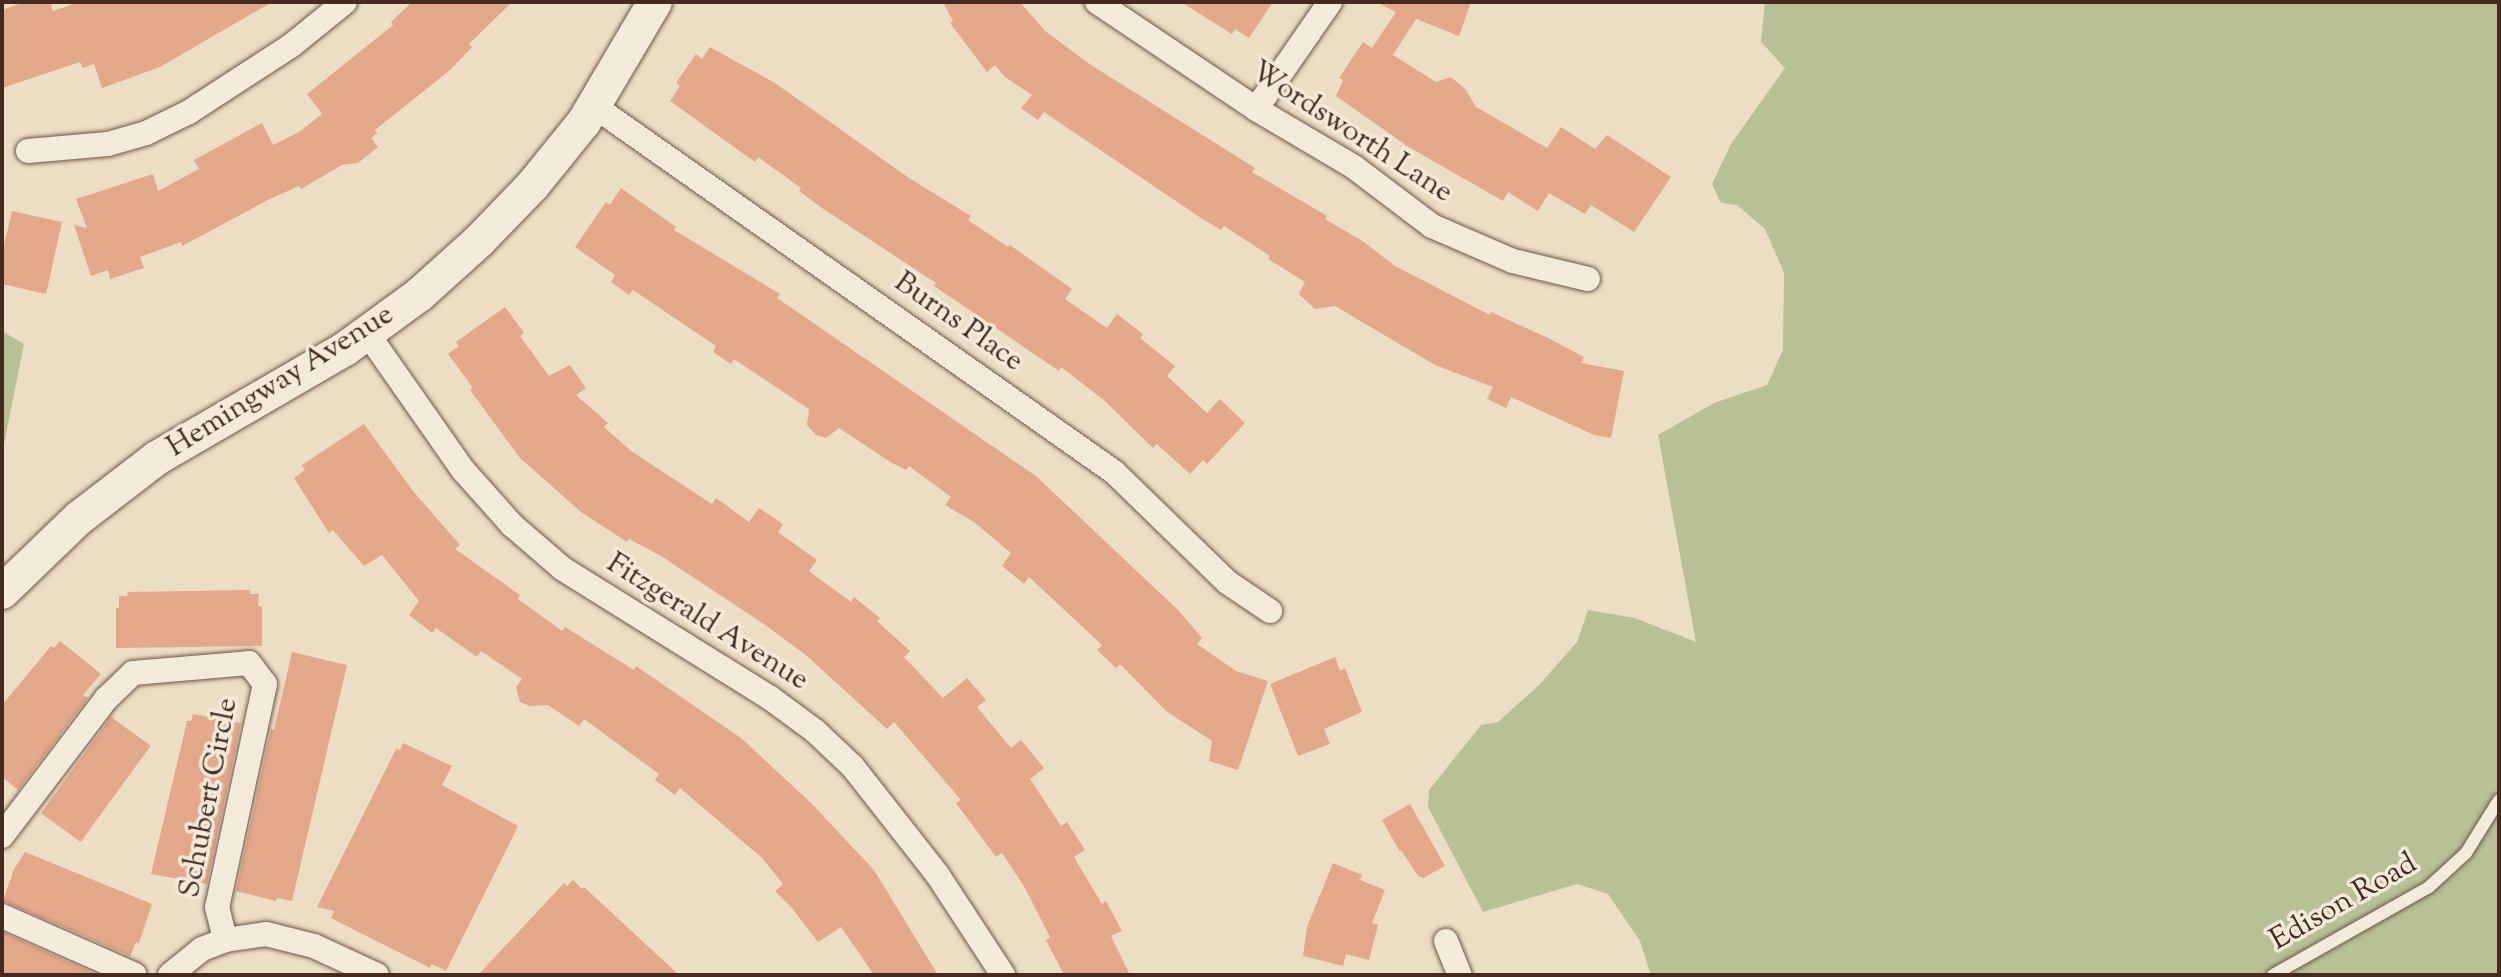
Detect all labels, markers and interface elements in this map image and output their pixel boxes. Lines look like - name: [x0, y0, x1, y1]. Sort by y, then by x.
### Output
- street label: Wordsworth Lane: [1243, 54, 1459, 212]
- street label: Burns Place: [886, 265, 1030, 381]
- street label: Hemingway Avenue: [161, 298, 401, 466]
- street label: Fitzgerald Avenue: [599, 546, 815, 700]
- street label: Schubert Circle: [173, 695, 247, 901]
- street label: Edison Road: [2264, 847, 2424, 959]

